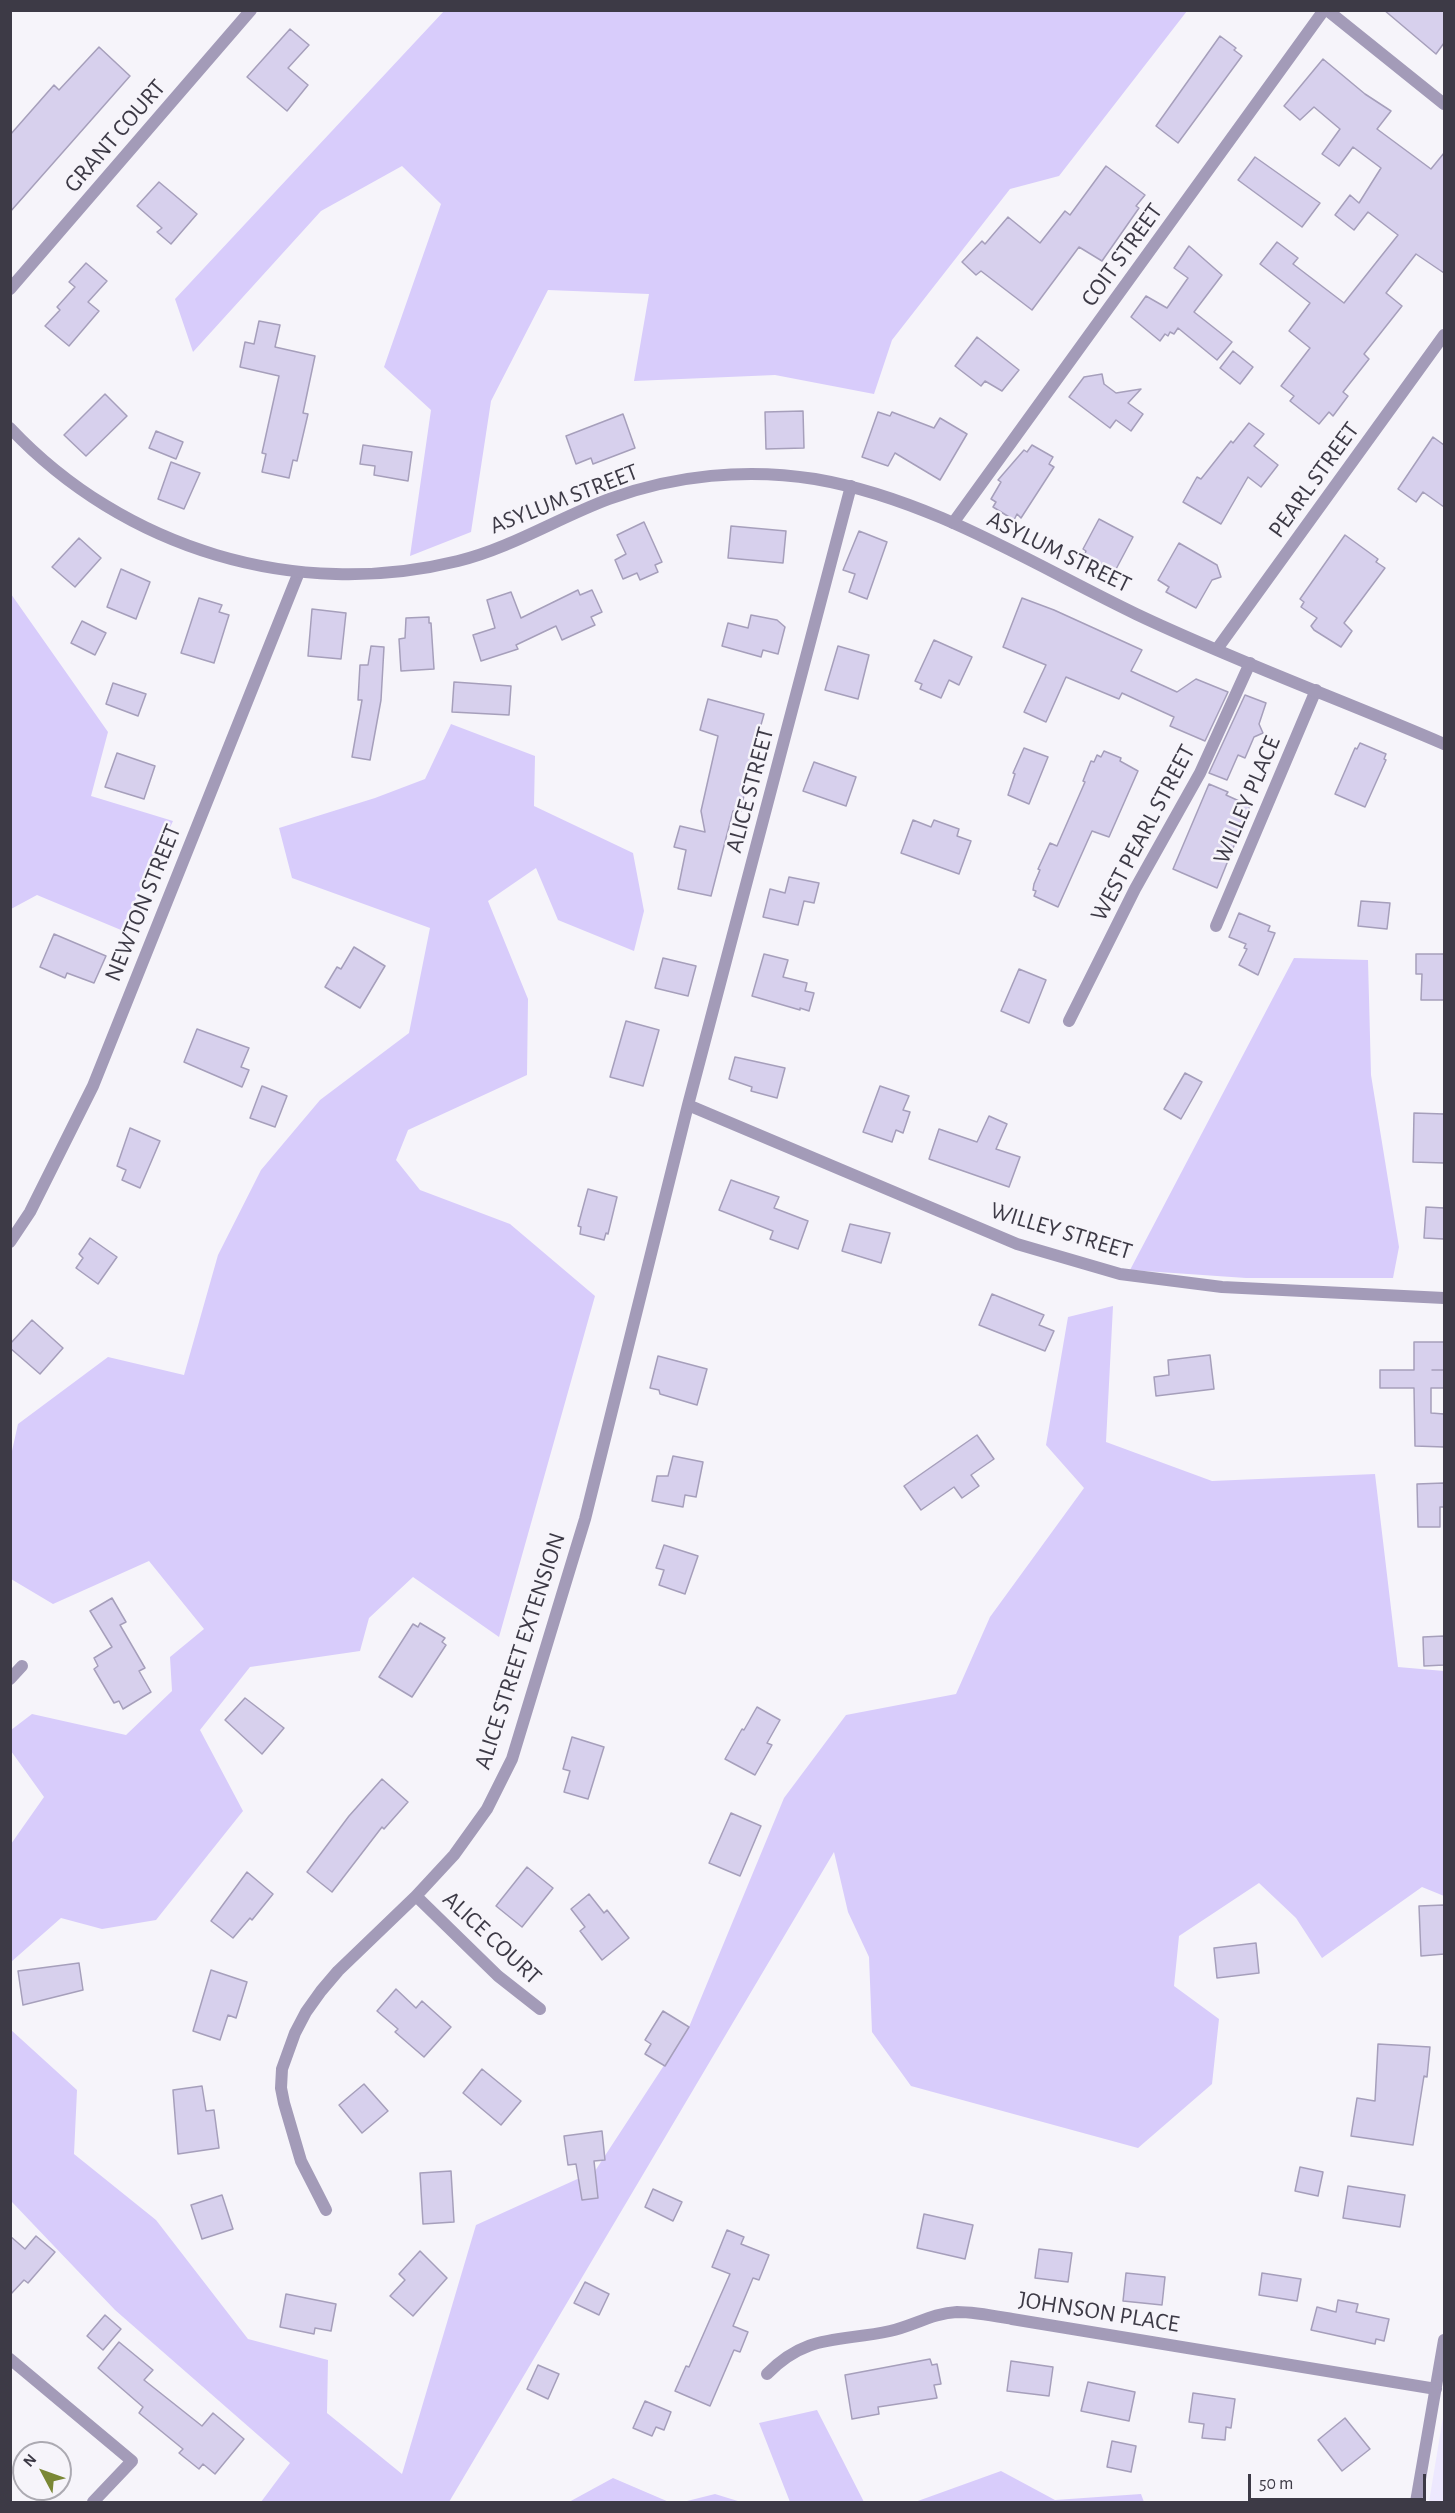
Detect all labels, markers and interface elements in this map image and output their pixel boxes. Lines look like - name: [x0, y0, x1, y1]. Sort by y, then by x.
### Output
- street label: GRANT COURT: [58, 74, 172, 198]
- street label: COIT STREET: [1075, 198, 1169, 312]
- street label: PEARL STREET: [1262, 416, 1366, 544]
- street label: ASYLUM STREET: [486, 457, 642, 541]
- street label: ASYLUM STREET: [982, 505, 1136, 599]
- street label: ALICE STREET: [719, 724, 781, 856]
- street label: WILLEY PLACE: [1207, 732, 1287, 868]
- street label: WEST PEARL STREET: [1084, 740, 1202, 926]
- street label: NEWTON STREET: [98, 820, 188, 986]
- street label: WILLEY STREET: [987, 1196, 1135, 1266]
- street label: ALICE STREET EXTENSION: [468, 1529, 572, 1773]
- street label: ALICE COURT: [437, 1885, 547, 1991]
- street label: JOHNSON PLACE: [1017, 2285, 1181, 2339]
- north arrow: [12, 2441, 72, 2501]
- text: N: [20, 2451, 40, 2470]
- scale bar: [1251, 2462, 1430, 2500]
- text: 50 m: [1259, 2475, 1293, 2493]

